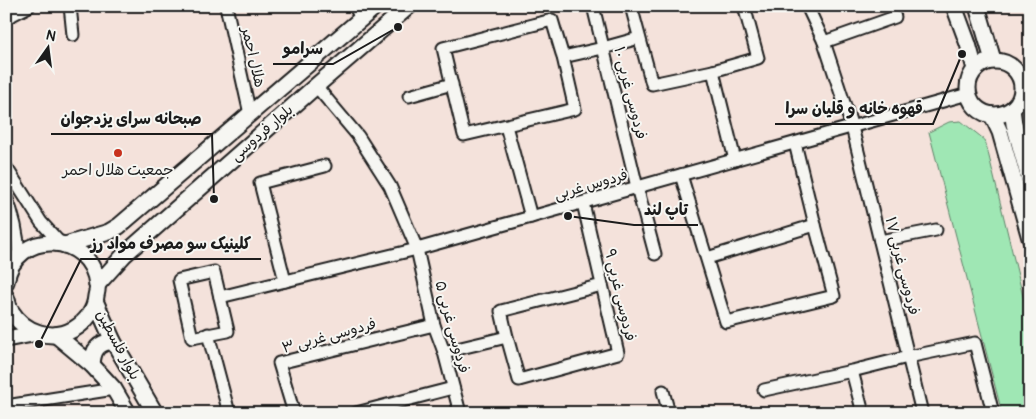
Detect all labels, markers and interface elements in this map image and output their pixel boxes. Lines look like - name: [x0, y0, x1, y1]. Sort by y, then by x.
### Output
- north arrow: [22, 22, 72, 72]
- street label: هلال احمر: [236, 23, 269, 89]
- text: N: [44, 26, 58, 45]
- callout: سرامو: [273, 33, 333, 64]
- text: سرامو: [282, 39, 323, 59]
- street label: فردوسی غربی ۱۰: [609, 45, 651, 141]
- callout: قهوه خانه و قلیان سرا: [775, 93, 933, 124]
- text: قهوه خانه و قلیان سرا: [785, 99, 923, 120]
- street label: بلوار فردوسی: [227, 101, 297, 165]
- callout: صبحانه سرای یزدجوان: [51, 103, 212, 134]
- text: صبحانه سرای یزدجوان: [60, 109, 202, 129]
- marker: جمعیت هلال احمر: [112, 147, 124, 159]
- place label: جمعیت هلال احمر: [60, 161, 174, 180]
- street label: فردوس غربی: [552, 165, 630, 205]
- callout: تاپ لند: [634, 194, 698, 225]
- text: تاپ لند: [644, 200, 689, 220]
- street label: فردوسی غربی ۱۷: [881, 215, 923, 317]
- callout: کلینیک سو مصرف مواد رز: [81, 228, 261, 259]
- text: کلینیک سو مصرف مواد رز: [89, 234, 251, 254]
- street label: فردوسی غربی ۹: [600, 247, 640, 343]
- street label: فردوسی غربی ۵: [431, 279, 473, 375]
- street label: بلوار فلسطین: [92, 307, 144, 383]
- street label: فردوسی غربی ۳: [280, 314, 378, 358]

